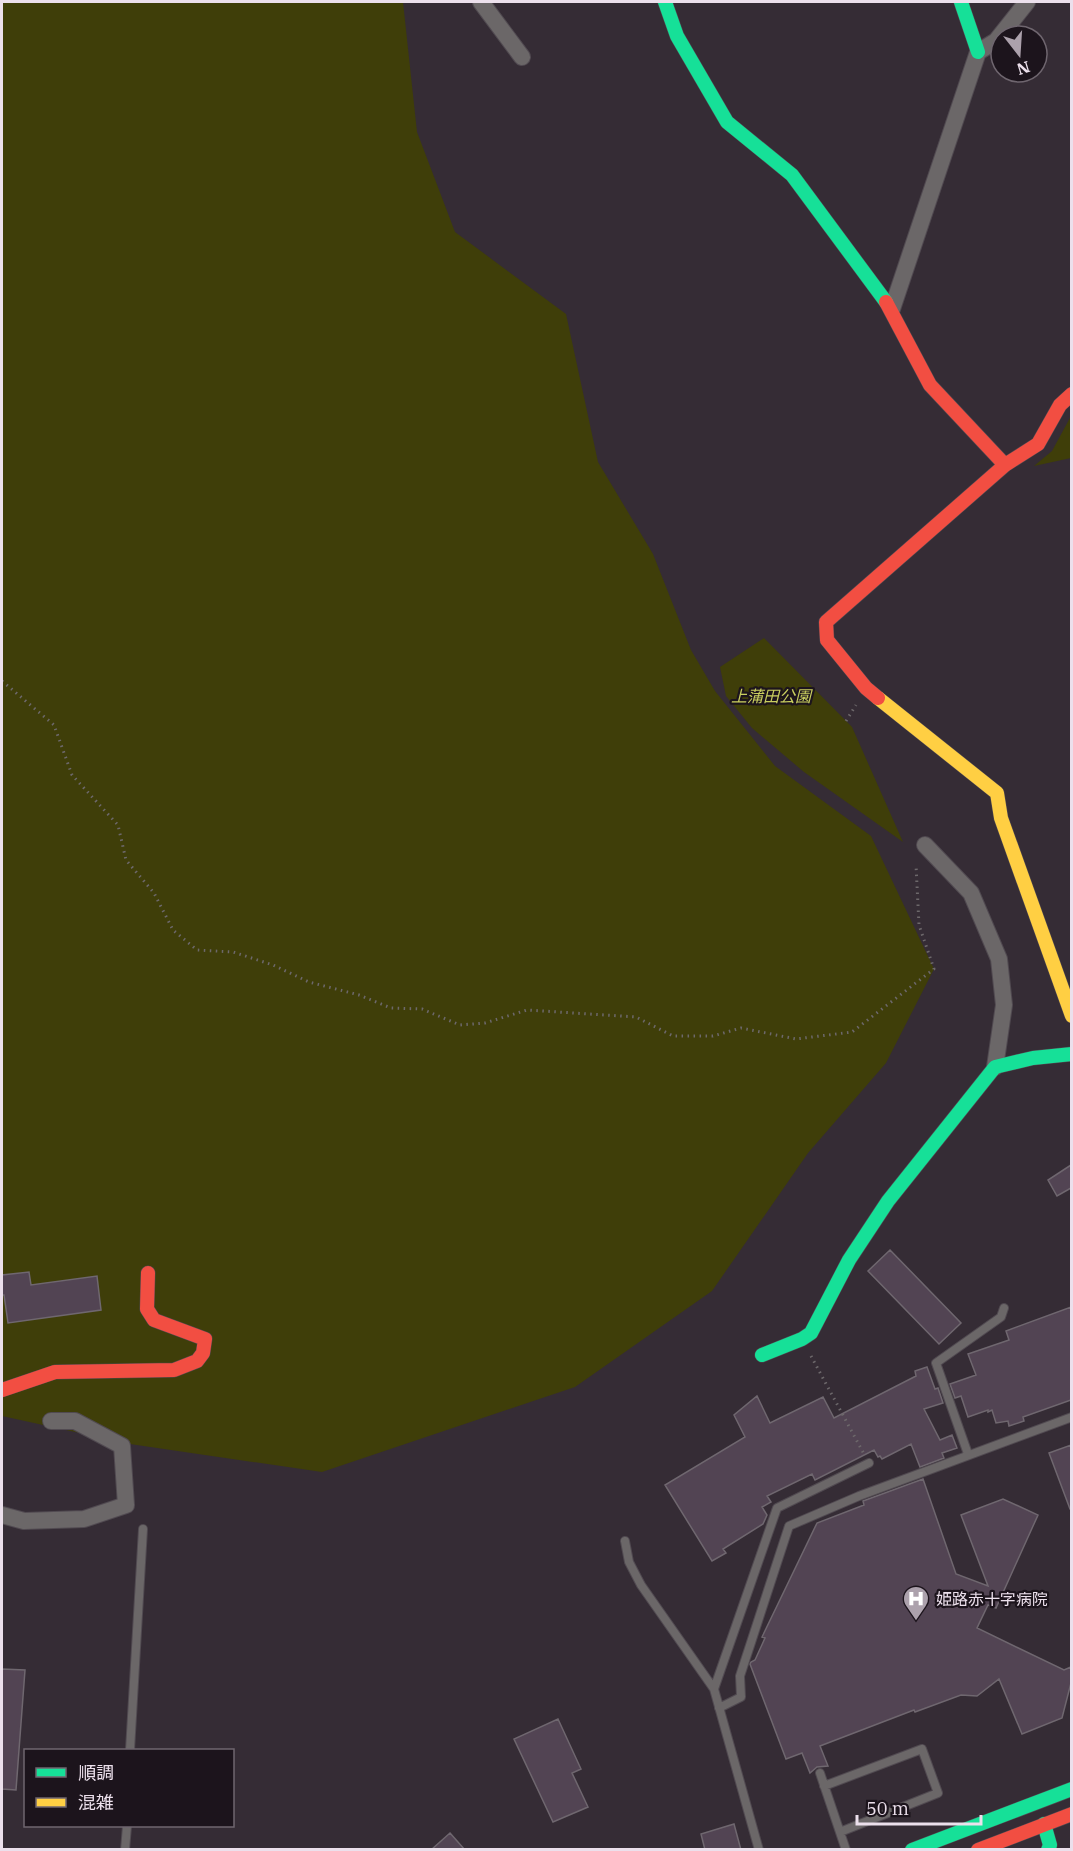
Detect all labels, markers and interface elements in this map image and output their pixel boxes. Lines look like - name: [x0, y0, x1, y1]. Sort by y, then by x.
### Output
- north arrow: [989, 24, 1049, 84]
- text: N: [1014, 57, 1032, 80]
- park label: 上蒲田公園: [731, 686, 813, 706]
- hospital icon: 姫路赤十字病院: [901, 1584, 931, 1622]
- place label: 姫路赤十字病院: [936, 1589, 1048, 1609]
- legend: [24, 1749, 234, 1827]
- text: 順調: [78, 1761, 114, 1784]
- scale bar: [857, 1788, 982, 1826]
- text: 混雑: [78, 1791, 114, 1814]
- text: 50 m: [866, 1797, 909, 1820]

